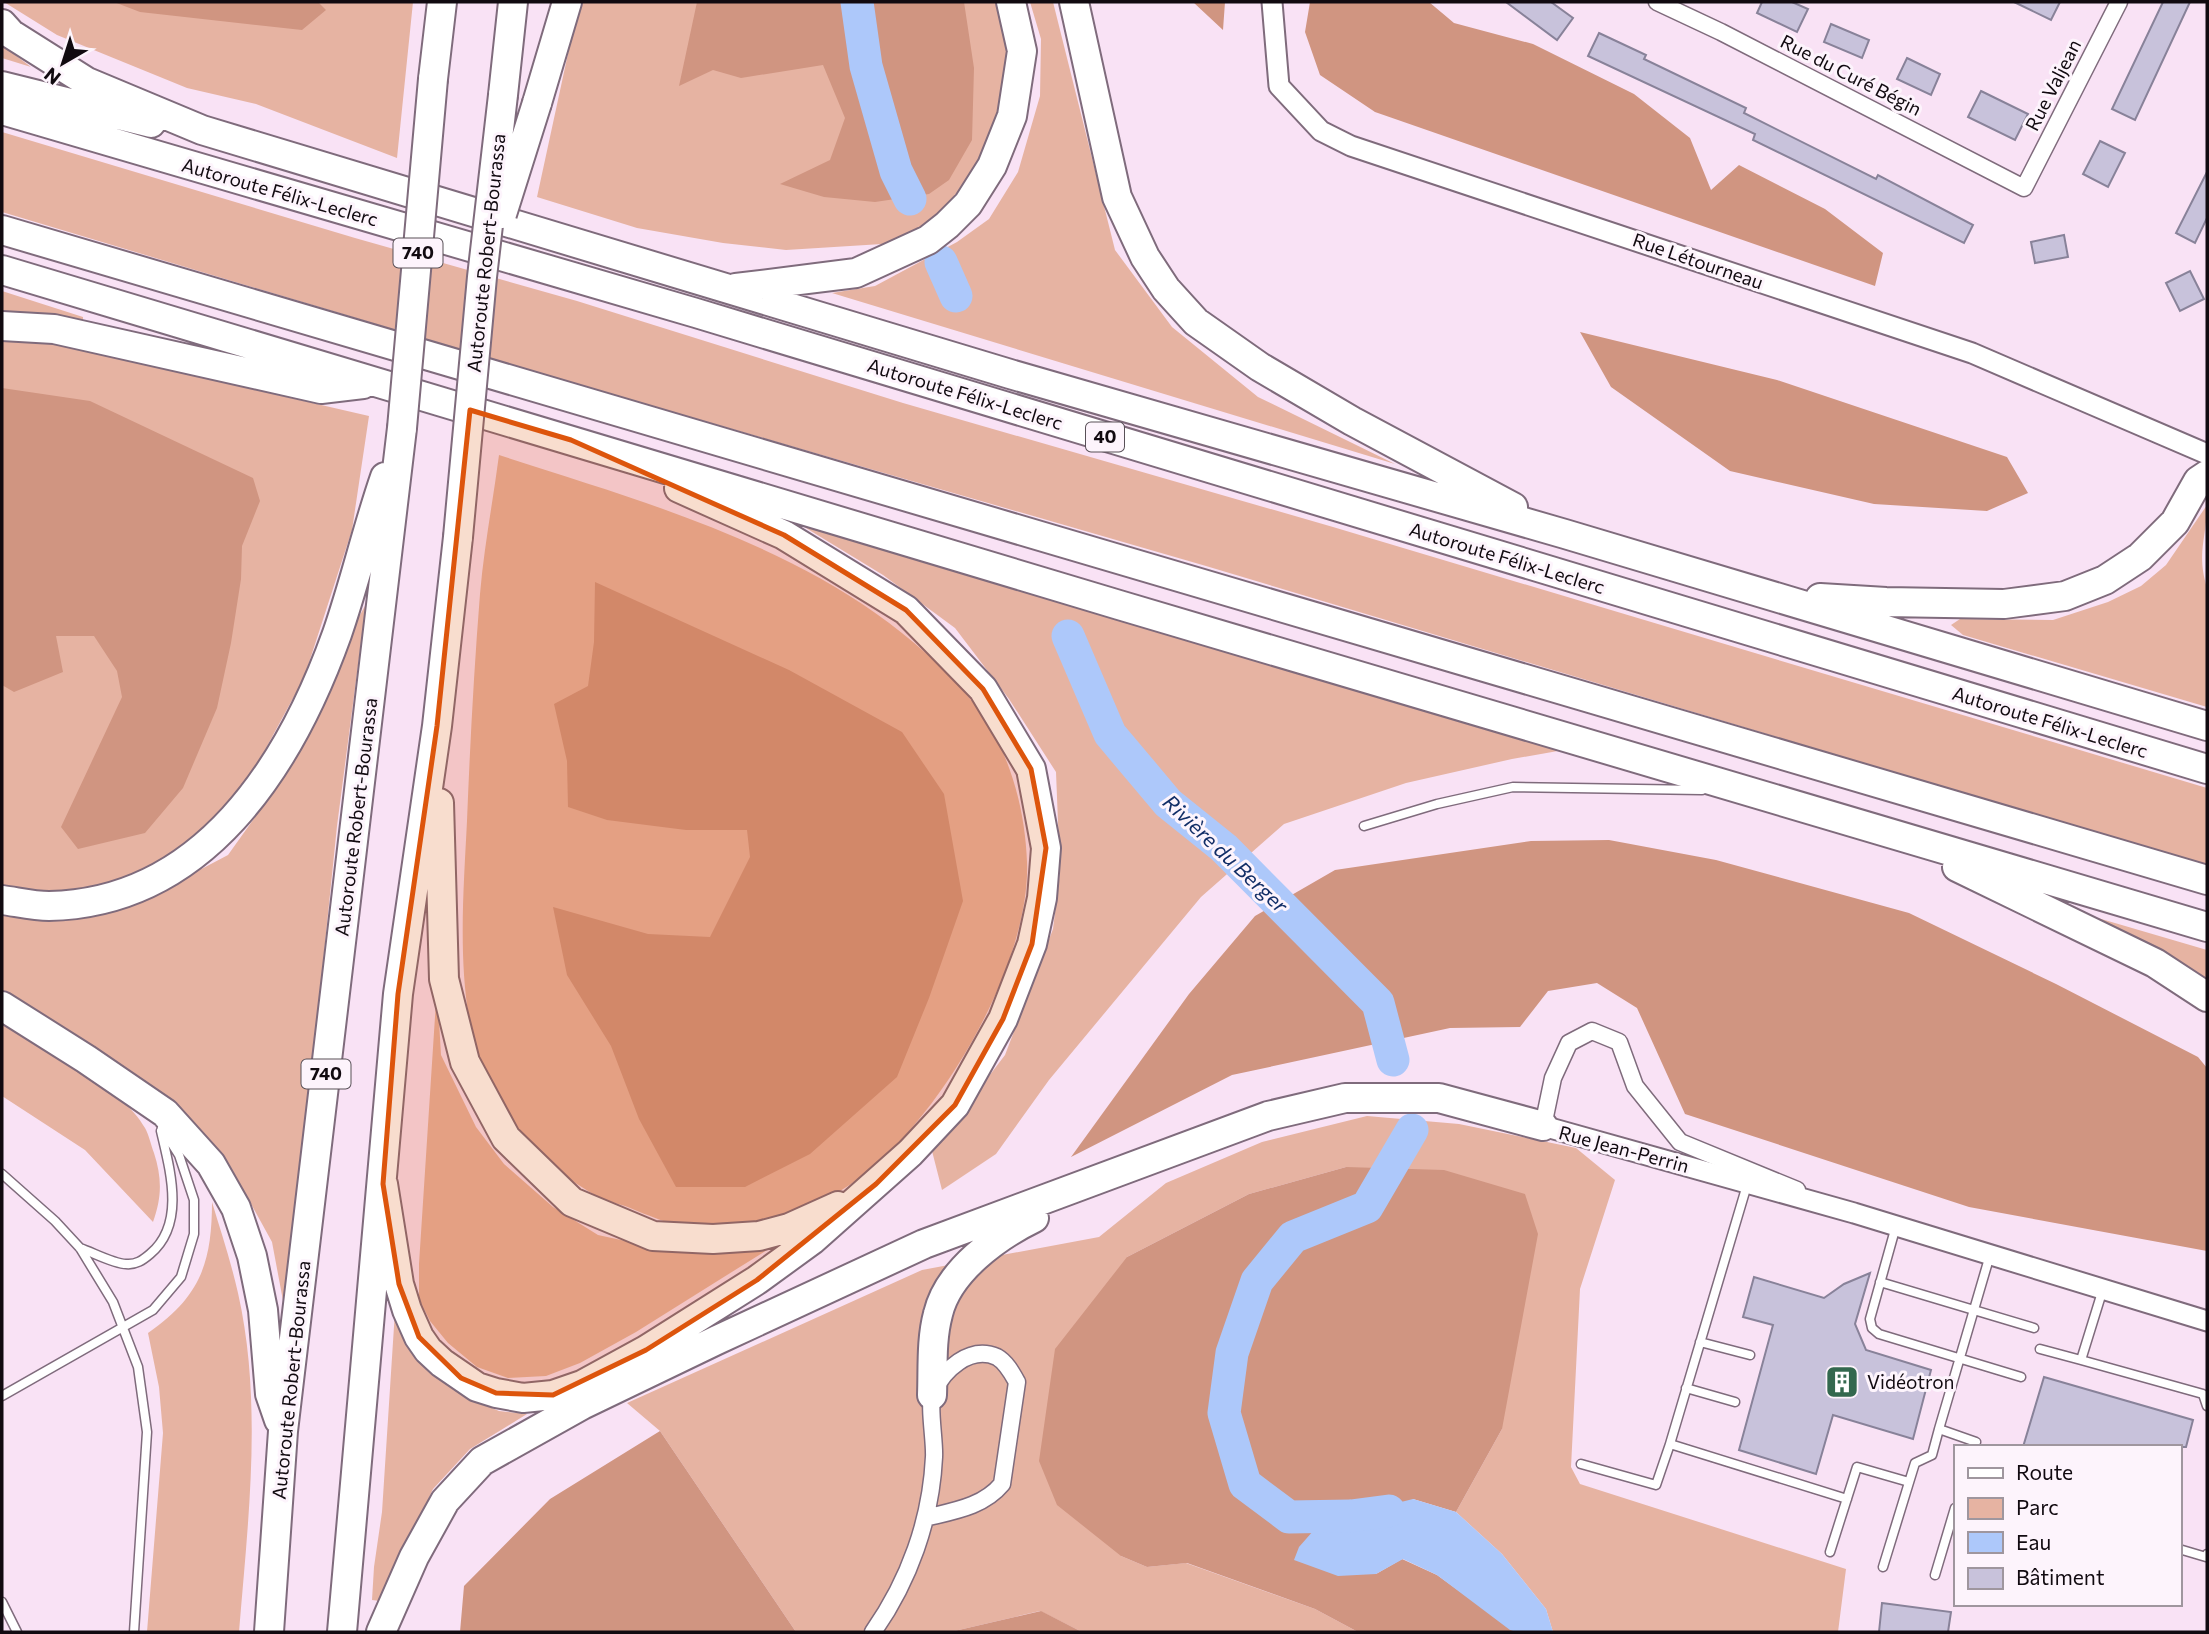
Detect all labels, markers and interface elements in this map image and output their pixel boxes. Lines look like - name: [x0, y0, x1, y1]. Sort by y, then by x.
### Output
- north arrow: [28, 28, 98, 98]
- street label: Rue du Curé Bégin: [1777, 29, 1926, 120]
- street label: Rue Valjean: [2020, 35, 2085, 134]
- text: N: [39, 63, 65, 90]
- street label: Autoroute Robert-Bourassa: [462, 132, 509, 373]
- street label: Autoroute Félix-Leclerc: [179, 153, 381, 231]
- street label: Rue Létourneau: [1630, 227, 1766, 294]
- road number: 740: [394, 239, 442, 268]
- street label: Autoroute Félix-Leclerc: [865, 353, 1066, 434]
- road number: 40: [1086, 422, 1124, 452]
- street label: Autoroute Félix-Leclerc: [1407, 517, 1608, 598]
- street label: Autoroute Félix-Leclerc: [1950, 681, 2151, 762]
- street label: Autoroute Robert-Bourassa: [329, 696, 382, 937]
- water label: Rivière du Berger: [1158, 789, 1294, 917]
- road number: 740: [302, 1059, 350, 1088]
- street label: Rue Jean-Perrin: [1556, 1120, 1692, 1177]
- street label: Autoroute Robert-Bourassa: [267, 1259, 314, 1500]
- building icon: Vidéotron: [1823, 1363, 1861, 1401]
- place label: Vidéotron: [1867, 1370, 1954, 1393]
- legend: [1954, 1445, 2181, 1606]
- text: Route: [2016, 1459, 2073, 1484]
- text: Parc: [2016, 1494, 2059, 1519]
- text: Eau: [2016, 1529, 2051, 1554]
- text: Bâtiment: [2016, 1564, 2105, 1589]

